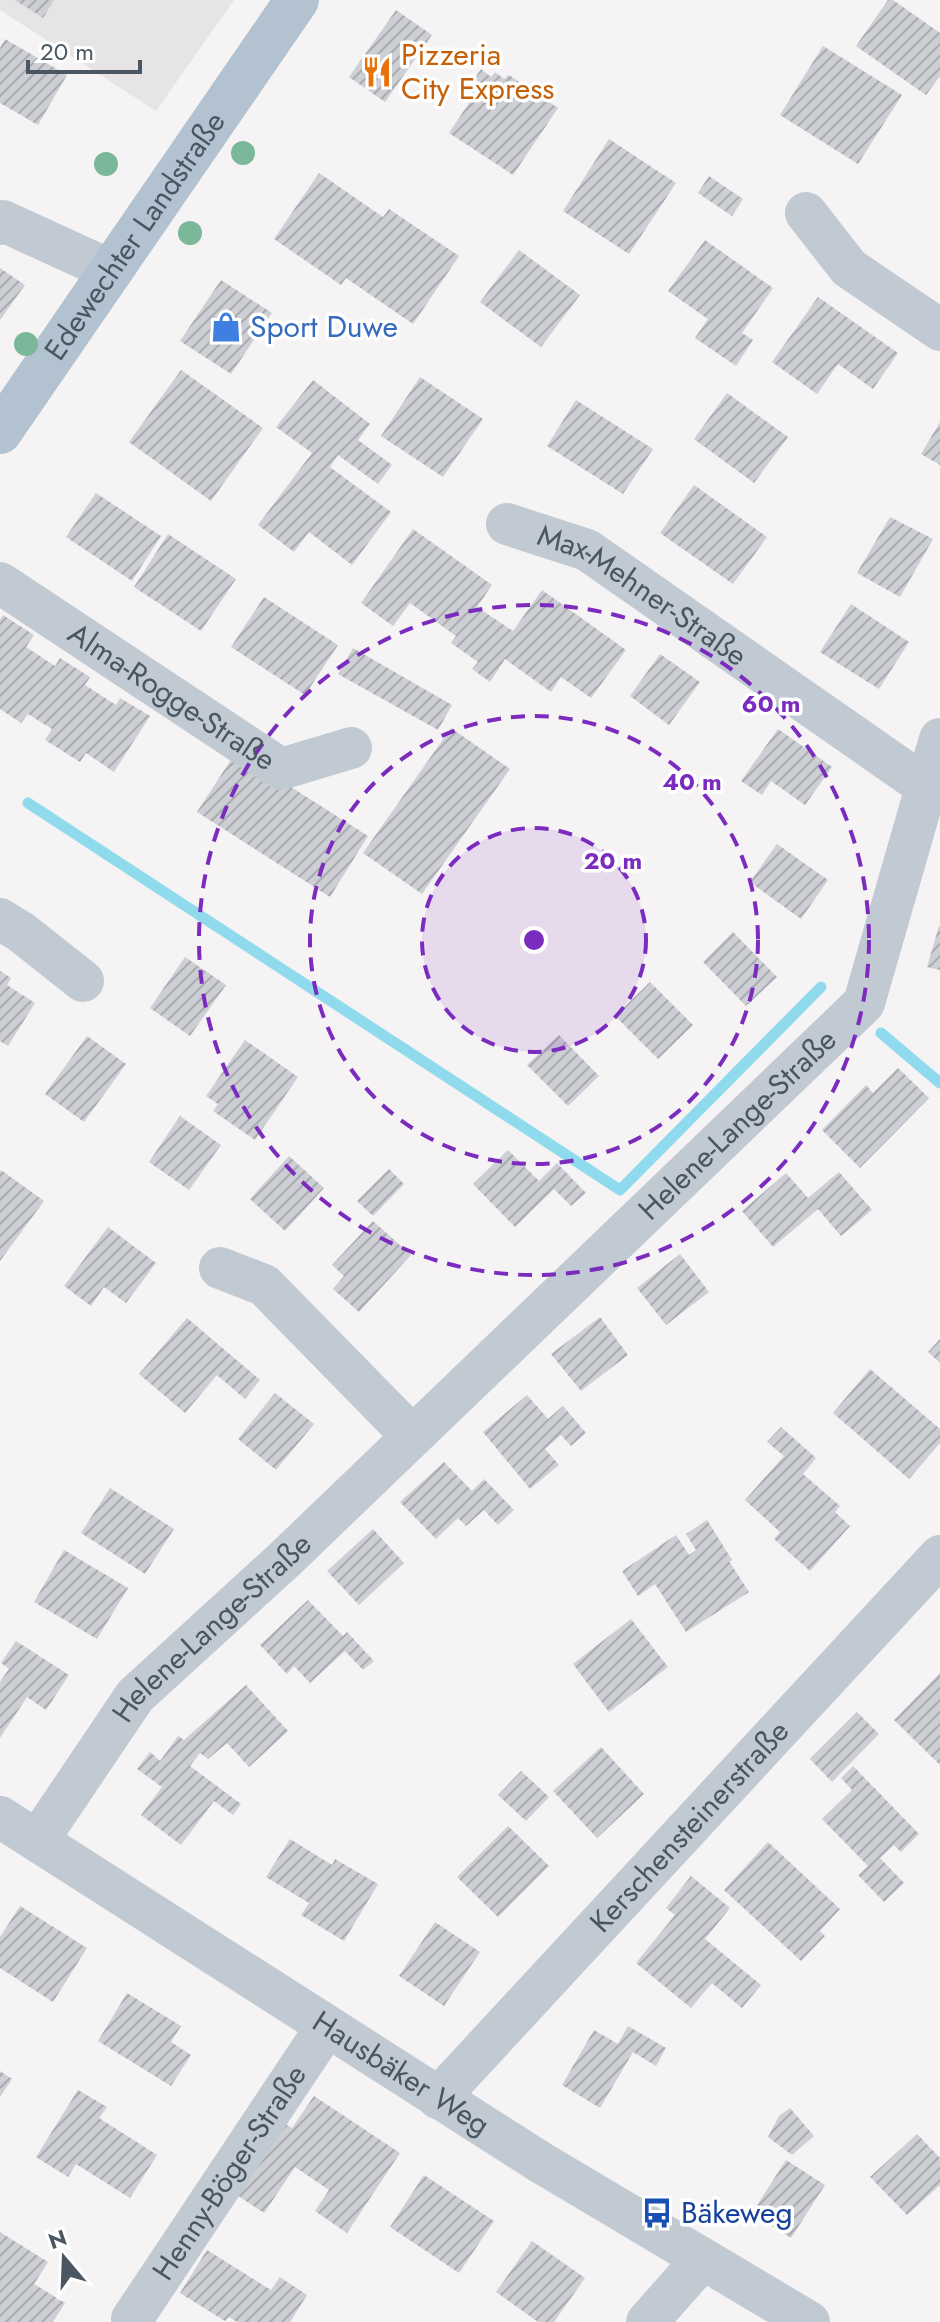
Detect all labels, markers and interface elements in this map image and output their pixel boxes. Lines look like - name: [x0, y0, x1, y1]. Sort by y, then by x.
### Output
- scale bar: [28, 24, 140, 74]
- place label: Pizzeria City Express: [401, 33, 554, 110]
- text: 20 m: [40, 34, 94, 69]
- restaurant icon: Pizzeria City Express: [360, 55, 394, 89]
- street label: Edewechter Landstraße: [34, 103, 235, 369]
- place label: Sport Duwe: [250, 305, 398, 348]
- shop icon: Sport Duwe: [209, 310, 243, 344]
- street label: Max-Mehner-Straße: [532, 513, 756, 676]
- street label: Alma-Rogge-Straße: [60, 612, 284, 781]
- text: 60 m: [742, 686, 800, 721]
- text: 40 m: [662, 764, 722, 799]
- text: 20 m: [584, 843, 642, 878]
- centre of rings: [520, 926, 548, 954]
- street label: Helene-Lange-Straße: [628, 1019, 846, 1230]
- street label: Helene-Lange-Straße: [101, 1523, 321, 1731]
- street label: Kerschensteinerstraße: [580, 1710, 799, 1942]
- street label: Hausbäker Weg: [304, 2000, 498, 2146]
- street label: Henny-Böger-Straße: [142, 2056, 316, 2289]
- place label: Bäkeweg: [681, 2191, 793, 2234]
- bus stop icon: Bäkeweg: [640, 2196, 674, 2230]
- north arrow: [24, 2218, 104, 2298]
- text: N: [44, 2221, 71, 2257]

